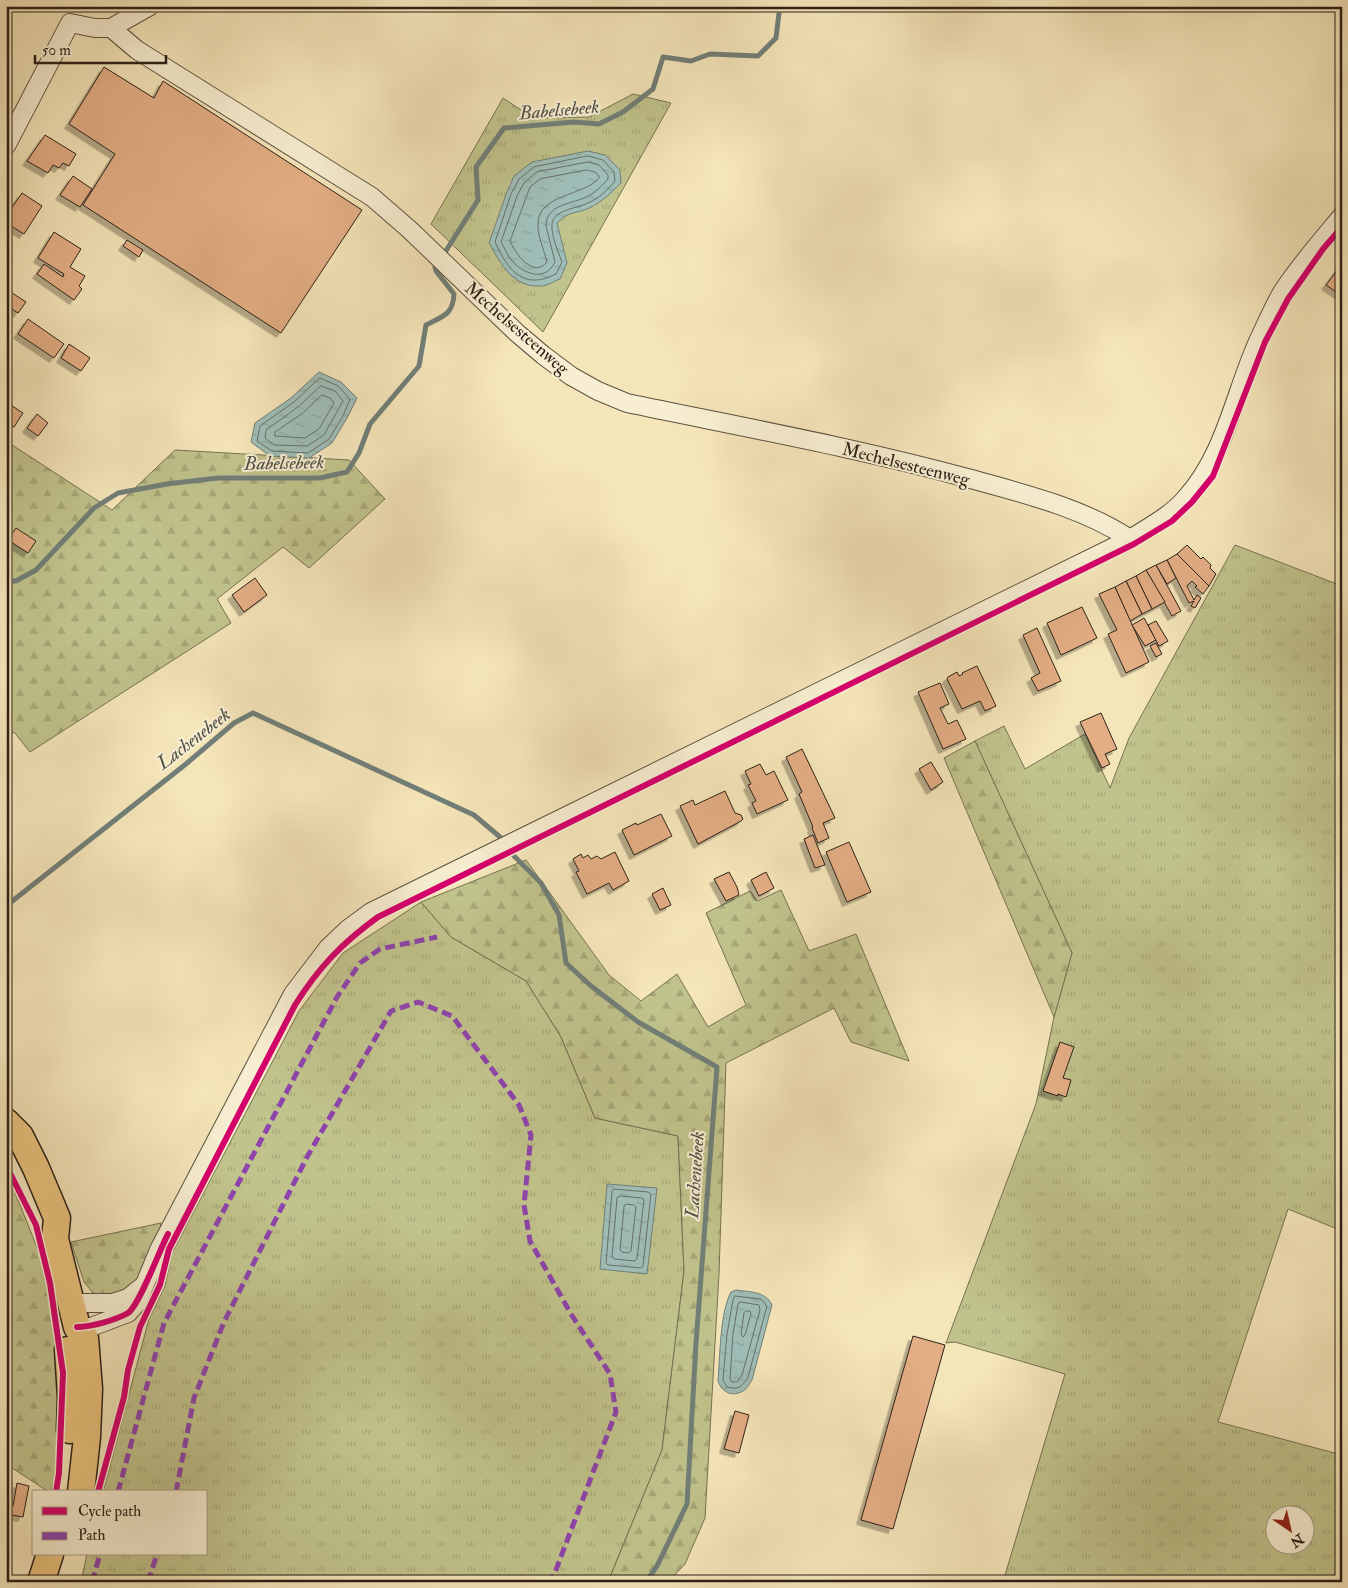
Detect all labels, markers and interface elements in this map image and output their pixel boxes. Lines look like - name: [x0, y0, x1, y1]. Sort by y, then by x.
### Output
- scale bar: [35, 32, 166, 64]
- text: 50 m: [42, 41, 71, 60]
- water label: Babelsebeek: [517, 95, 600, 126]
- street label: Mechelsesteenweg: [460, 277, 574, 381]
- street label: Mechelsesteenweg: [840, 438, 973, 492]
- water label: Babelsebeek: [243, 450, 324, 476]
- water label: Lachenebeek: [151, 702, 235, 776]
- water label: Lachenebeek: [680, 1131, 710, 1220]
- legend: [32, 1490, 208, 1556]
- text: Cycle path: [78, 1502, 141, 1522]
- north arrow: [1266, 1506, 1316, 1556]
- text: Path: [78, 1526, 105, 1545]
- text: N: [1287, 1529, 1308, 1551]

